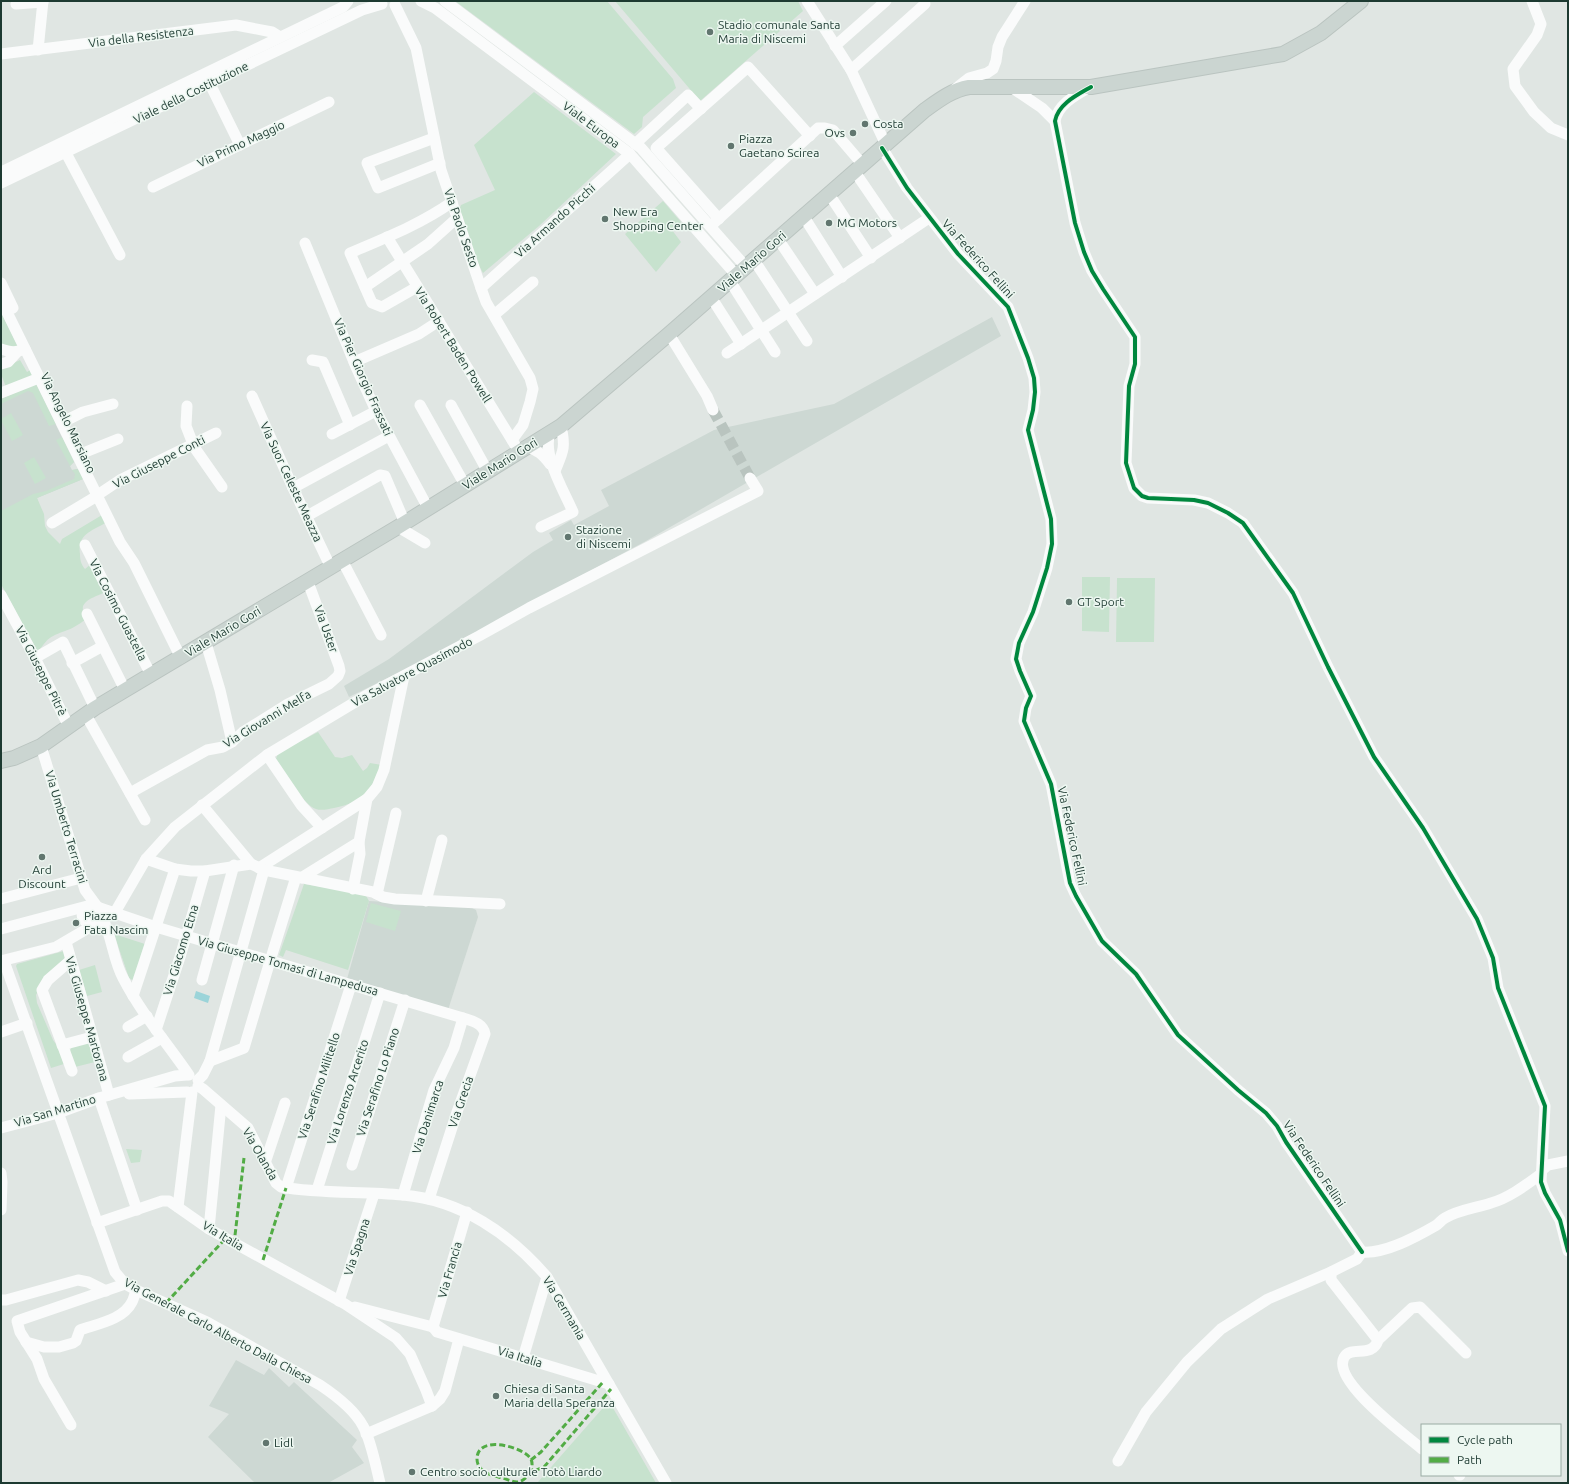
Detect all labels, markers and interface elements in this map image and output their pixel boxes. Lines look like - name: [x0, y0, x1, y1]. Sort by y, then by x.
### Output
- place label: Stadio comunale Santa Maria di Niscemi: [718, 18, 840, 45]
- street label: Via della Resistenza: [88, 24, 194, 49]
- marker: Stadio comunale Santa Maria di Niscemi: [705, 27, 715, 37]
- street label: Viale della Costituzione: [131, 59, 250, 126]
- street label: Viale Europa: [560, 99, 622, 150]
- place label: Costa: [873, 117, 903, 130]
- street label: Via Primo Maggio: [195, 118, 287, 169]
- marker: Costa: [860, 119, 870, 129]
- place label: Ovs: [825, 126, 845, 139]
- marker: Ovs: [848, 128, 858, 138]
- place label: Piazza Gaetano Scirea: [739, 132, 819, 159]
- marker: Piazza Gaetano Scirea: [726, 141, 736, 151]
- street label: Via Armando Picchi: [512, 181, 597, 260]
- street label: Via Paolo Sesto: [442, 187, 481, 269]
- place label: New Era Shopping Center: [613, 205, 704, 232]
- marker: New Era Shopping Center: [600, 214, 610, 224]
- place label: MG Motors: [837, 216, 897, 229]
- street label: Via Federico Fellini: [940, 217, 1017, 301]
- marker: MG Motors: [824, 218, 834, 228]
- street label: Viale Mario Gori: [715, 228, 788, 295]
- street label: Via Robert Baden Powell: [413, 285, 494, 405]
- street label: Via Pier Giorgio Frassati: [332, 316, 395, 437]
- street label: Via Angelo Marsiano: [38, 370, 98, 475]
- street label: Via Suor Celeste Meazza: [258, 420, 325, 544]
- street label: Via Giuseppe Conti: [111, 433, 207, 490]
- street label: Viale Mario Gori: [460, 435, 540, 492]
- place label: Stazione di Niscemi: [576, 523, 631, 550]
- marker: Stazione di Niscemi: [563, 532, 573, 542]
- street label: Via Cosimo Guastella: [87, 557, 150, 663]
- place label: GT Sport: [1077, 595, 1124, 608]
- marker: GT Sport: [1064, 597, 1074, 607]
- street label: Viale Mario Gori: [183, 604, 263, 659]
- street label: Via Uster: [312, 604, 341, 655]
- street label: Via Giuseppe Pitrè: [13, 624, 70, 718]
- street label: Via Salvatore Quasimodo: [349, 634, 474, 709]
- street label: Via Giovanni Melfa: [221, 687, 313, 750]
- street label: Via Umberto Terracini: [43, 769, 90, 885]
- street label: Via Federico Fellini: [1056, 785, 1089, 887]
- marker: Ard Discount: [37, 852, 47, 862]
- place label: Ard Discount: [18, 863, 66, 890]
- street label: Via Giacomo Etna: [161, 903, 200, 997]
- place label: Piazza Fata Nascim: [84, 909, 148, 936]
- marker: Piazza Fata Nascim: [71, 918, 81, 928]
- street label: Via Giuseppe Tomasi di Lampedusa: [196, 933, 380, 998]
- street label: Via Giuseppe Martorana: [63, 955, 112, 1083]
- street label: Via Serafino Lo Piano: [354, 1026, 401, 1138]
- street label: Via Serafino Militello: [295, 1031, 342, 1141]
- street label: Via Lorenzo Arcerito: [324, 1038, 371, 1146]
- street label: Via Grecia: [446, 1074, 475, 1129]
- street label: Via Danimarca: [409, 1078, 446, 1155]
- street label: Via San Martino: [13, 1092, 97, 1129]
- street label: Via Federico Fellini: [1281, 1118, 1348, 1209]
- street label: Via Olanda: [240, 1125, 281, 1182]
- street label: Via Spagna: [341, 1217, 372, 1277]
- street label: Via Italia: [200, 1218, 246, 1253]
- street label: Via Francia: [435, 1240, 464, 1300]
- street label: Via Germania: [540, 1274, 588, 1342]
- street label: Via Generale Carlo Alberto Dalla Chiesa: [122, 1275, 314, 1386]
- street label: Via Italia: [496, 1344, 544, 1369]
- place label: Chiesa di Santa Maria della Speranza: [504, 1382, 615, 1409]
- marker: Chiesa di Santa Maria della Speranza: [491, 1391, 501, 1401]
- legend: [1421, 1424, 1561, 1476]
- text: Cycle path: [1457, 1433, 1513, 1446]
- place label: Lidl: [274, 1436, 293, 1449]
- marker: Lidl: [261, 1438, 271, 1448]
- text: Path: [1457, 1453, 1482, 1466]
- place label: Centro socio culturale Totò Liardo: [420, 1465, 602, 1478]
- marker: Centro socio culturale Totò Liardo: [407, 1467, 417, 1477]

